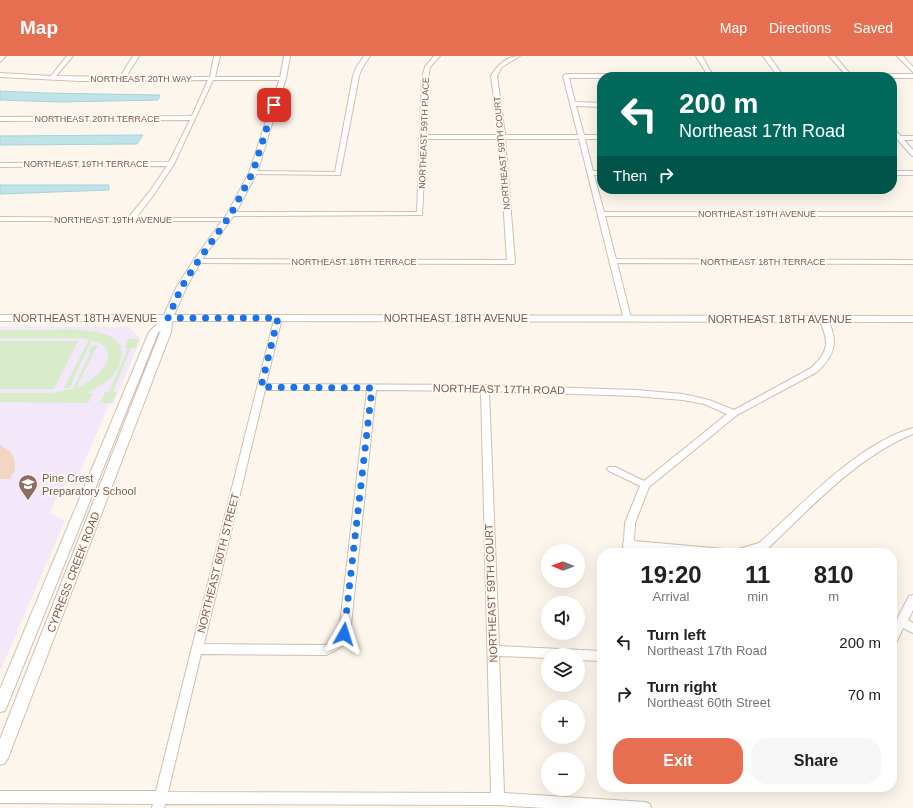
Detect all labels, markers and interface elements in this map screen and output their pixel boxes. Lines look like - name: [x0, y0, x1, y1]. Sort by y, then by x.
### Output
- text: Map: [20, 17, 58, 38]
- text: Map: [720, 20, 747, 36]
- text: Directions: [769, 20, 831, 36]
- text: Saved: [853, 20, 893, 36]
- street label: NORTHEAST 20TH WAY: [90, 74, 192, 84]
- street label: NORTHEAST 59TH PLACE: [417, 77, 431, 189]
- pin: [257, 88, 291, 122]
- icon: left: [613, 88, 665, 140]
- text: 200 m: [679, 88, 758, 119]
- icon: arrive: [263, 94, 285, 116]
- street label: NORTHEAST 59TH COURT: [492, 95, 512, 210]
- street label: NORTHEAST 20TH TERRACE: [34, 114, 160, 124]
- text: Northeast 17th Road: [679, 121, 845, 141]
- street label: NORTHEAST 19TH TERRACE: [23, 159, 149, 169]
- icon: right: [655, 164, 677, 186]
- text: Then: [613, 167, 647, 184]
- street label: NORTHEAST 19TH AVENUE: [698, 209, 816, 219]
- street label: NORTHEAST 19TH AVENUE: [54, 215, 172, 225]
- street label: NORTHEAST 18TH TERRACE: [291, 257, 417, 267]
- street label: NORTHEAST 18TH TERRACE: [700, 257, 826, 267]
- street label: NORTHEAST 18TH AVENUE: [13, 312, 157, 324]
- street label: NORTHEAST 18TH AVENUE: [384, 312, 528, 324]
- street label: NORTHEAST 18TH AVENUE: [708, 313, 852, 325]
- street label: NORTHEAST 17TH ROAD: [433, 382, 565, 396]
- place label: Pine Crest Preparatory School: [42, 472, 136, 497]
- school or university icon: Pine Crest Preparatory School: [17, 473, 39, 501]
- street label: NORTHEAST 60TH STREET: [195, 491, 241, 634]
- street label: CYPRESS CREEK ROAD: [44, 510, 102, 634]
- street label: NORTHEAST 59TH COURT: [483, 523, 499, 663]
- north arrow: [541, 544, 585, 588]
- map controls: [541, 544, 585, 796]
- text: 19:20: [640, 561, 702, 588]
- text: 11: [745, 561, 770, 588]
- text: 810: [814, 561, 854, 588]
- text: Arrival: [653, 589, 689, 604]
- text: min: [747, 589, 768, 604]
- text: m: [828, 589, 839, 604]
- button: sound: [541, 596, 585, 640]
- position arrow: [323, 613, 365, 655]
- text: Turn left: [647, 626, 706, 643]
- icon: left: [613, 631, 635, 653]
- text: 200 m: [839, 634, 881, 651]
- text: Northeast 17th Road: [647, 643, 767, 658]
- button: layers: [541, 648, 585, 692]
- text: Turn right: [647, 678, 717, 695]
- icon: right: [613, 683, 635, 705]
- text: 70 m: [848, 686, 881, 703]
- text: Northeast 60th Street: [647, 695, 771, 710]
- button: +: [541, 700, 585, 744]
- button: Exit: [613, 738, 743, 784]
- button: Share: [751, 738, 881, 784]
- button: −: [541, 752, 585, 796]

